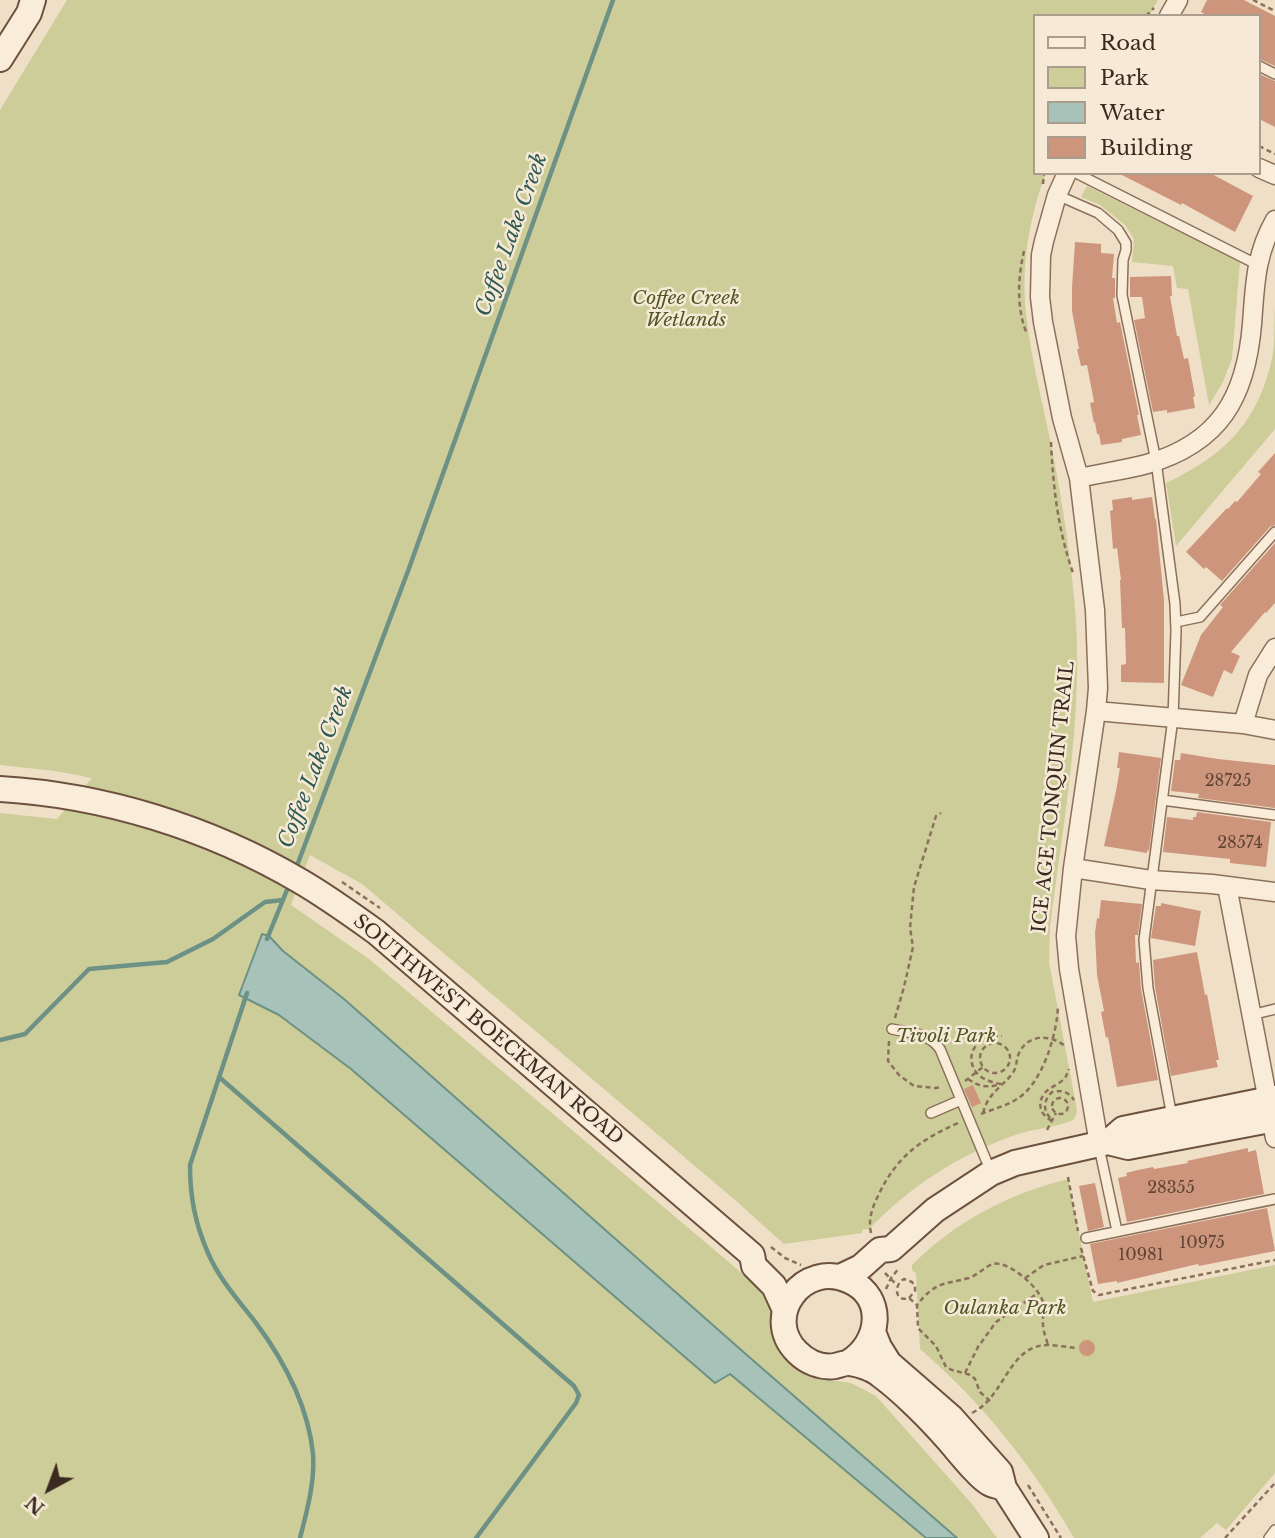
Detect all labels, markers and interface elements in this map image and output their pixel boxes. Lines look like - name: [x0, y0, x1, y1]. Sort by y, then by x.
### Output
- legend: [1034, 14, 1261, 175]
- text: Road: [1100, 30, 1156, 56]
- text: Park: [1100, 65, 1149, 91]
- text: Water: [1100, 100, 1164, 126]
- text: Building: [1100, 135, 1192, 161]
- water label: Coffee Lake Creek: [471, 150, 553, 320]
- park label: Coffee Creek Wetlands: [632, 288, 740, 332]
- street label: ICE AGE TONQUIN TRAIL: [1028, 660, 1080, 934]
- water label: Coffee Lake Creek: [274, 682, 358, 852]
- house number: 28725: [1205, 771, 1251, 791]
- house number: 28574: [1217, 833, 1263, 853]
- street label: SOUTHWEST BOECKMAN ROAD: [348, 910, 628, 1150]
- park label: Tivoli Park: [896, 1026, 996, 1048]
- house number: 28355: [1147, 1178, 1195, 1198]
- house number: 10975: [1179, 1233, 1225, 1253]
- house number: 10981: [1118, 1245, 1164, 1265]
- park label: Oulanka Park: [944, 1298, 1066, 1320]
- north arrow: [14, 1454, 84, 1524]
- text: N: [21, 1491, 49, 1520]

